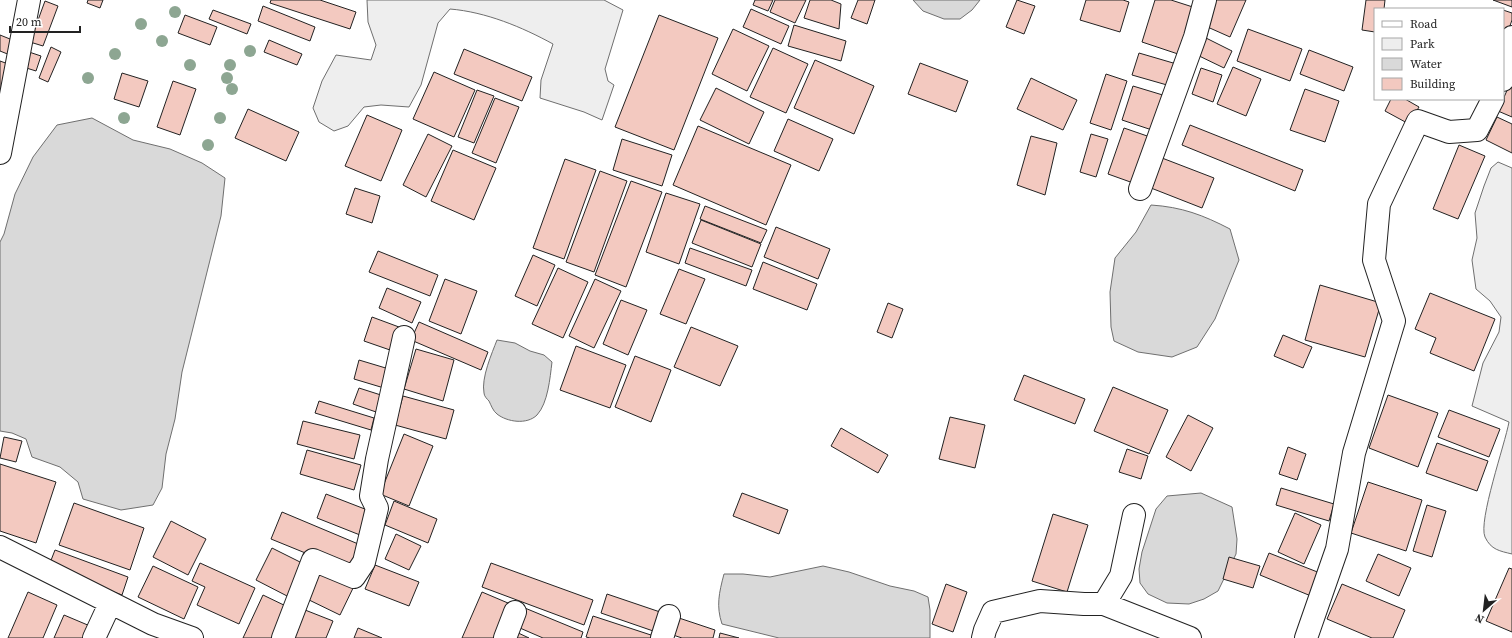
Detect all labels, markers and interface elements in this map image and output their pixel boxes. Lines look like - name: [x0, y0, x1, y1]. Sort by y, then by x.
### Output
- scale bar: [10, 8, 80, 34]
- legend: [1374, 8, 1504, 100]
- text: 20 m: [16, 14, 42, 30]
- text: Road: [1410, 16, 1437, 32]
- text: Park: [1410, 36, 1435, 52]
- text: Water: [1410, 56, 1442, 72]
- text: Building: [1410, 76, 1455, 92]
- north arrow: [1464, 590, 1504, 630]
- text: N: [1472, 610, 1487, 627]

